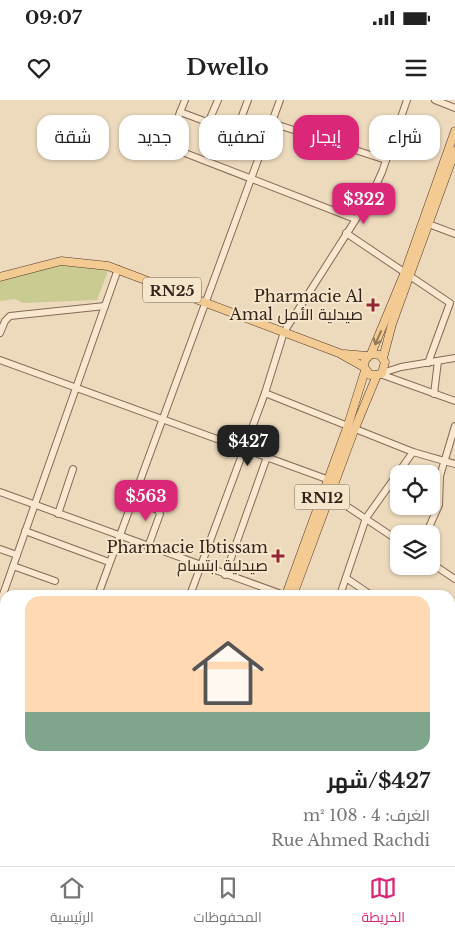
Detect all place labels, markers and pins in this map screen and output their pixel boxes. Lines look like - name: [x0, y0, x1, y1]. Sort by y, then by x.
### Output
- pin: $322: [334, 182, 394, 225]
- place label: Pharmacie Al Amal صيدلية الأمل: [228, 286, 363, 325]
- marker: Pharmacie Al Amal صيدلية الأمل: [367, 299, 379, 311]
- pin: $427: [218, 424, 278, 467]
- pin: $563: [116, 480, 176, 522]
- place label: Pharmacie Ibtissam صيدلية ابتسام: [107, 537, 268, 577]
- marker: Pharmacie Ibtissam صيدلية ابتسام: [272, 550, 284, 562]

